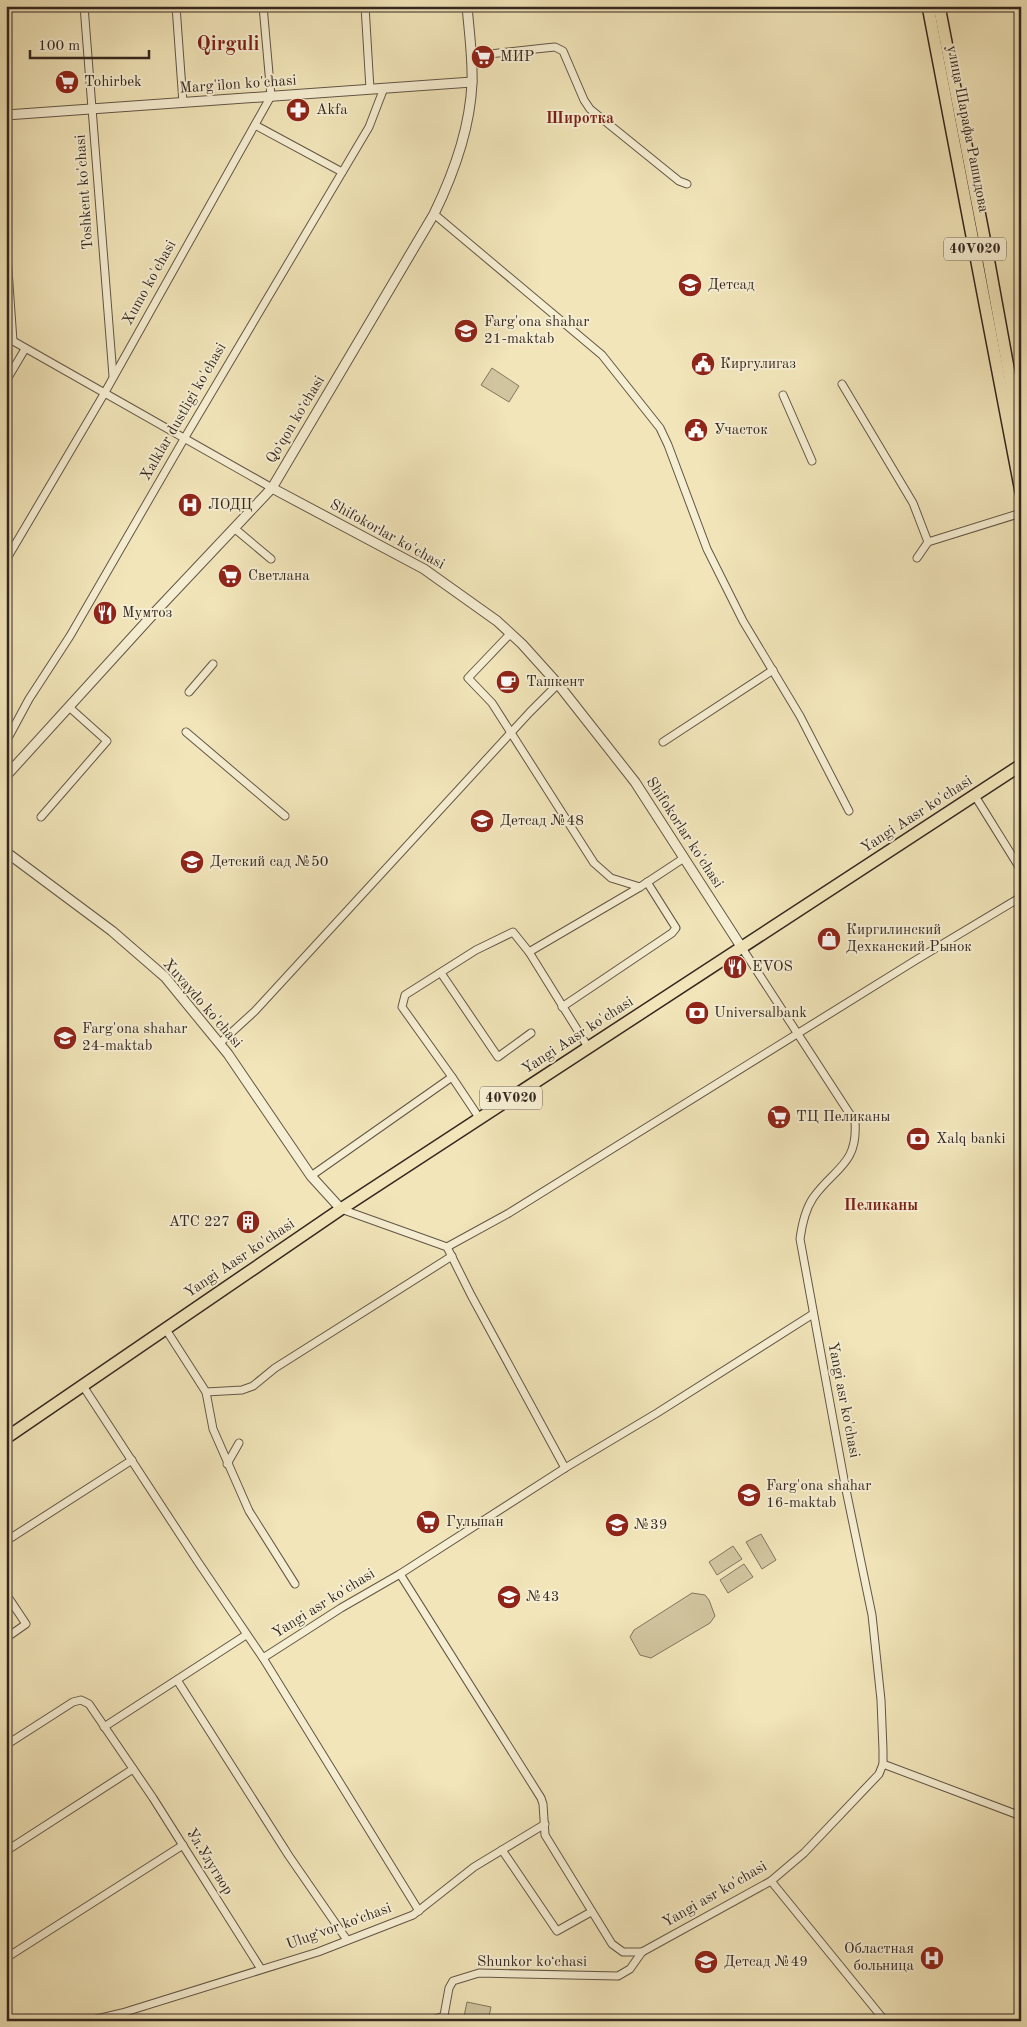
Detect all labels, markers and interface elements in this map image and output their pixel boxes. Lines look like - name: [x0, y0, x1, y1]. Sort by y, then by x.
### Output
- scale bar: [30, 28, 149, 60]
- district label: Qirguli: [197, 35, 260, 55]
- text: 100 m: [38, 39, 80, 54]
- supermarket icon: МИР: [470, 44, 496, 70]
- street label: улица Шарафа Рашидова: [943, 44, 991, 214]
- place label: МИР: [500, 50, 534, 65]
- supermarket icon: Tohirbek: [54, 69, 80, 95]
- street label: Marg'ilon ko'chasi: [179, 73, 297, 97]
- place label: Tohirbek: [84, 75, 142, 90]
- pharmacy icon: Akfa: [285, 97, 311, 123]
- place label: Akfa: [316, 103, 348, 118]
- district label: Широтка: [546, 111, 614, 127]
- street label: Toshkent ko'chasi: [73, 134, 97, 250]
- street label: Xumo ko'chasi: [121, 238, 179, 328]
- road number: 40V020: [944, 238, 1006, 260]
- school or university icon: Детсад: [677, 272, 703, 298]
- place label: Детсад: [708, 278, 755, 293]
- place label: Farg'ona shahar 21-maktab: [484, 315, 589, 347]
- school or university icon: Farg'ona shahar 21-maktab: [453, 318, 479, 344]
- street label: Xalklar dustligi ko'chasi: [139, 341, 229, 483]
- public building icon: Киргулигаз: [690, 351, 716, 377]
- place label: Киргулигаз: [720, 357, 796, 372]
- street label: Qoʻqon koʻchasi: [264, 374, 328, 466]
- public building icon: Участок: [683, 417, 709, 443]
- place label: Участок: [714, 423, 768, 438]
- hospital icon: ЛОДЦ: [177, 492, 203, 518]
- street label: Shifokorlar ko'chasi: [327, 497, 447, 573]
- place label: ЛОДЦ: [208, 498, 253, 513]
- supermarket icon: Светлана: [217, 563, 243, 589]
- place label: Светлана: [248, 569, 310, 584]
- restaurant icon: Mумтоз: [92, 600, 118, 626]
- place label: Mумтоз: [122, 606, 172, 621]
- cafe icon: Ташкент: [495, 669, 521, 695]
- place label: Ташкент: [526, 675, 585, 690]
- street label: Yangi Aasr ko'chasi: [859, 774, 975, 856]
- street label: Shifokorlar ko'chasi: [643, 775, 725, 891]
- school or university icon: Детсад №48: [469, 808, 495, 834]
- place label: Детсад №48: [500, 814, 584, 829]
- school or university icon: Детский сад №50: [179, 849, 205, 875]
- place label: Детский сад №50: [210, 855, 328, 870]
- place label: Киргилинский Дехканский Рынок: [846, 923, 972, 955]
- shop icon: Киргилинский Дехканский Рынок: [816, 926, 842, 952]
- restaurant icon: EVOS: [722, 954, 748, 980]
- street label: Xuvaydo ko'chasi: [160, 957, 244, 1051]
- place label: EVOS: [752, 960, 793, 975]
- street label: Yangi Aasr ko'chasi: [520, 995, 636, 1077]
- bank icon: Universalbank: [684, 1000, 710, 1026]
- place label: Universalbank: [714, 1006, 807, 1021]
- place label: Farg'ona shahar 24-maktab: [82, 1022, 187, 1054]
- school or university icon: Farg'ona shahar 24-maktab: [52, 1025, 78, 1051]
- road number: 40V020: [480, 1086, 542, 1110]
- supermarket icon: ТЦ Пеликаны: [766, 1104, 792, 1130]
- place label: ТЦ Пеликаны: [796, 1110, 890, 1125]
- bank icon: Xalq banki: [905, 1126, 931, 1152]
- place label: Xalq banki: [936, 1132, 1005, 1147]
- district label: Пеликаны: [844, 1198, 918, 1214]
- building icon: АТС 227: [235, 1209, 261, 1235]
- place label: АТС 227: [169, 1215, 230, 1230]
- street label: Yangi Aasr ko'chasi: [182, 1217, 298, 1301]
- street label: Yangi asr ko'chasi: [824, 1341, 862, 1459]
- place label: Farg'ona shahar 16-maktab: [766, 1479, 871, 1511]
- school or university icon: Farg'ona shahar 16-maktab: [736, 1482, 762, 1508]
- supermarket icon: Гульшан: [415, 1509, 441, 1535]
- school or university icon: №39: [604, 1512, 630, 1538]
- place label: Гульшан: [446, 1515, 504, 1530]
- place label: №39: [634, 1518, 667, 1533]
- street label: Yangi asr ko'chasi: [270, 1566, 378, 1642]
- school or university icon: №43: [496, 1584, 522, 1610]
- place label: №43: [526, 1590, 559, 1605]
- street label: Ул.Улугвор: [183, 1826, 235, 1898]
- street label: Yangi asr ko'chasi: [660, 1859, 770, 1931]
- street label: Ulugʻvor koʻchasi: [284, 1901, 394, 1953]
- place label: Областная больница: [844, 1942, 915, 1974]
- hospital icon: Областная больница: [919, 1945, 945, 1971]
- school or university icon: Детсад №49: [693, 1949, 719, 1975]
- street label: Shunkor koʻchasi: [477, 1955, 587, 1970]
- place label: Детсад №49: [724, 1955, 808, 1970]

